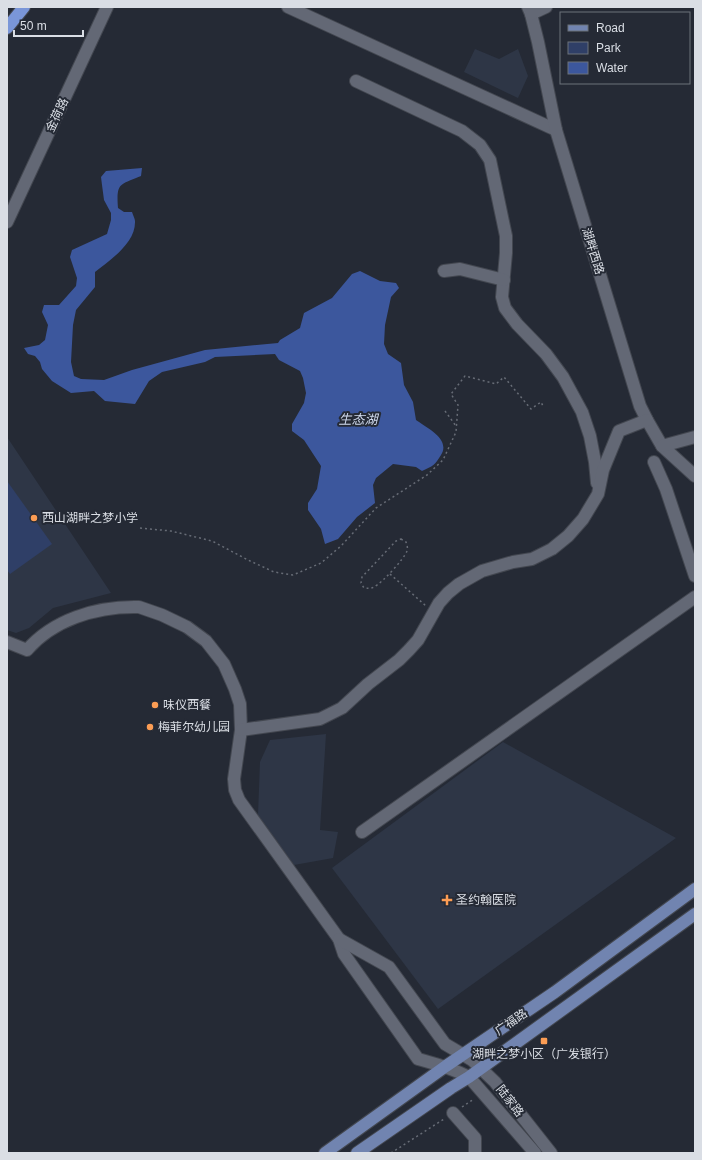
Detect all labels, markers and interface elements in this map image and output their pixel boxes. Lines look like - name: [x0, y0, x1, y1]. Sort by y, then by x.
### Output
- scale bar: [14, 12, 83, 38]
- legend: [560, 12, 690, 84]
- text: 50 m: [20, 19, 47, 33]
- text: Road: [596, 21, 625, 35]
- text: Park: [596, 41, 622, 55]
- text: Water: [596, 61, 628, 75]
- street label: 金荷路: [43, 96, 71, 134]
- street label: 湖畔西路: [579, 226, 607, 276]
- water label: 生态湖: [338, 412, 379, 427]
- place label: 西山湖畔之梦小学: [42, 511, 138, 525]
- marker: 西山湖畔之梦小学: [29, 513, 39, 523]
- place label: 味仪西餐: [163, 698, 211, 712]
- marker: 味仪西餐: [150, 700, 160, 710]
- place label: 梅菲尔幼儿园: [158, 720, 230, 734]
- marker: 梅菲尔幼儿园: [145, 722, 155, 732]
- place label: 圣约翰医院: [456, 893, 516, 907]
- marker: 圣约翰医院: [441, 894, 453, 906]
- street label: 广福路: [492, 1006, 530, 1038]
- marker: 湖畔之梦小区（广发银行）: [539, 1036, 549, 1046]
- place label: 湖畔之梦小区（广发银行）: [472, 1047, 616, 1061]
- street label: 陆家路: [493, 1083, 527, 1119]

